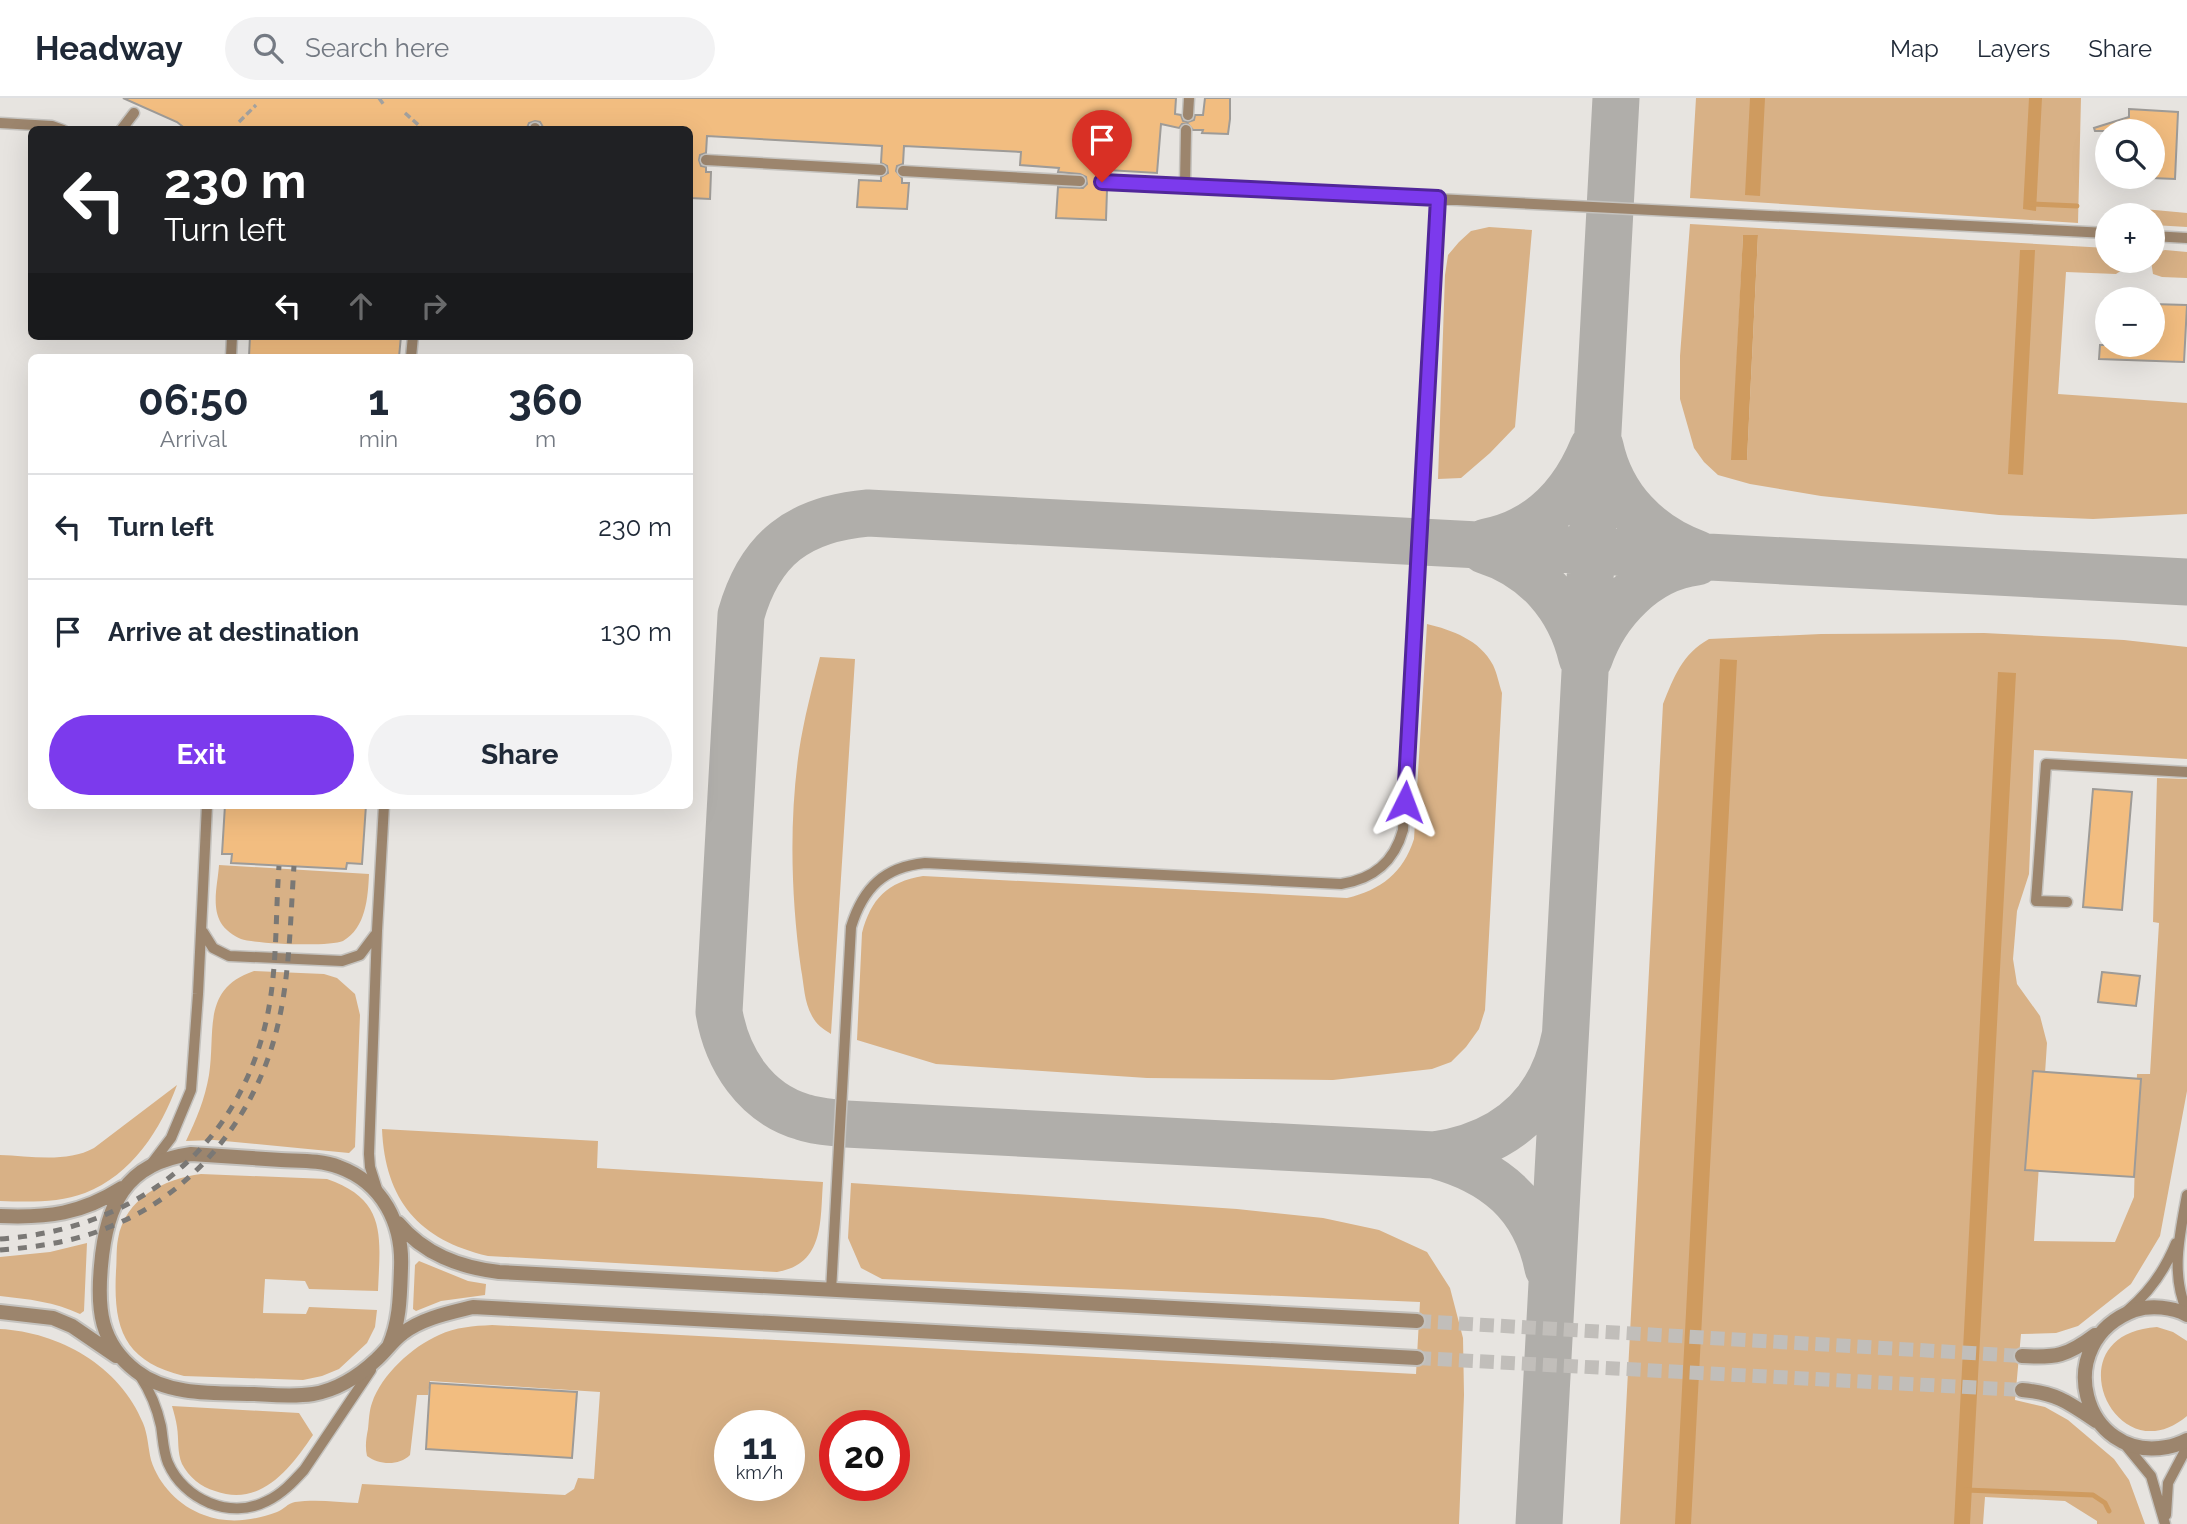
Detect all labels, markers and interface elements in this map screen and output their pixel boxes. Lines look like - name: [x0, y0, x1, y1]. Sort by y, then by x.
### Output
- search box: [225, 17, 715, 80]
- text: Headway: [35, 29, 183, 68]
- icon: search: [249, 29, 287, 67]
- text: Search here: [305, 33, 449, 63]
- text: Map: [1890, 34, 1939, 63]
- text: Layers: [1977, 34, 2050, 63]
- text: Share: [2088, 34, 2152, 63]
- pin: [1072, 110, 1132, 182]
- map controls: [2095, 119, 2165, 357]
- button: search: [2095, 119, 2165, 189]
- icon: arrive: [1083, 121, 1121, 159]
- text: 230 m: [164, 152, 306, 209]
- icon: left: [49, 154, 140, 245]
- button: +: [2095, 203, 2165, 273]
- text: Turn left: [164, 211, 286, 248]
- icon: left: [269, 287, 307, 325]
- icon: ahead: [342, 287, 380, 325]
- icon: right: [415, 287, 453, 325]
- button: −: [2095, 287, 2165, 357]
- text: 06:50: [138, 376, 249, 425]
- text: 1: [368, 376, 389, 425]
- text: 360: [508, 376, 583, 425]
- text: Arrival: [160, 425, 227, 452]
- text: min: [359, 425, 398, 452]
- text: m: [535, 425, 556, 452]
- icon: left: [49, 508, 87, 546]
- text: Turn left: [108, 512, 214, 542]
- text: 230 m: [598, 512, 672, 542]
- icon: arrive: [49, 613, 87, 651]
- text: Arrive at destination: [108, 617, 359, 647]
- text: 130 m: [601, 617, 672, 647]
- button: Exit: [49, 715, 354, 795]
- button: Share: [368, 715, 672, 795]
- position arrow: [1368, 765, 1442, 839]
- speed limit sign: 20: [819, 1410, 910, 1501]
- text: 11: [742, 1426, 777, 1467]
- text: km/h: [736, 1462, 783, 1483]

